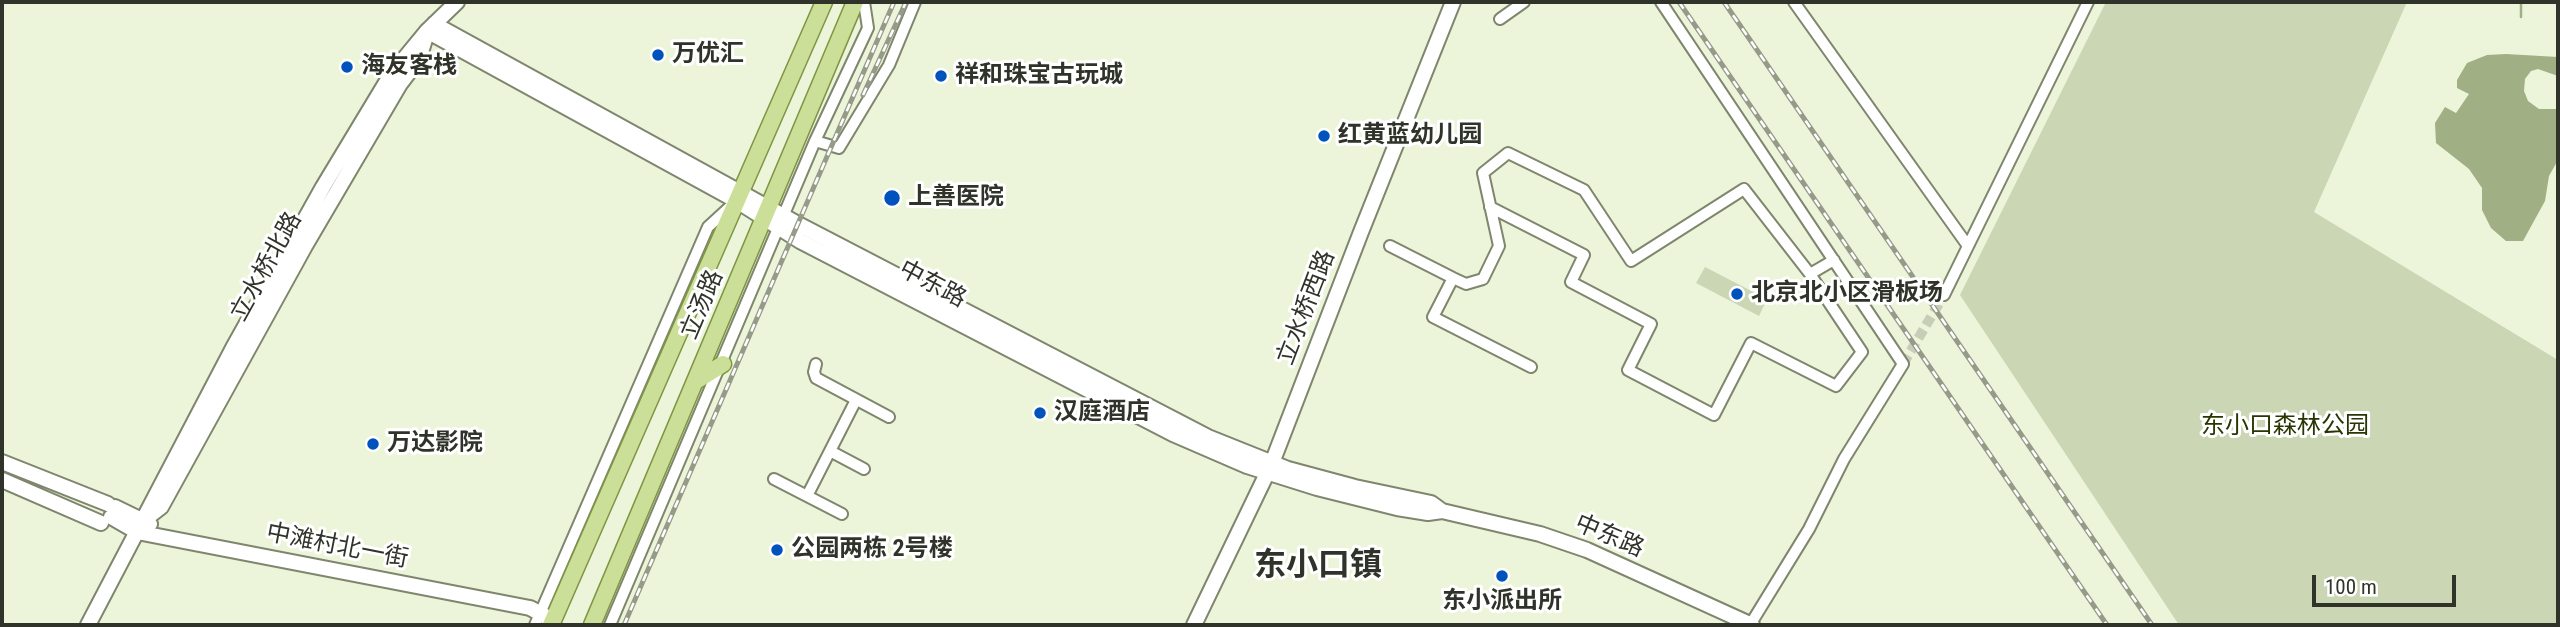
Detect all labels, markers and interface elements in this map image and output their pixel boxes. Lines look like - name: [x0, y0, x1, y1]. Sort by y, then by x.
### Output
- place label: 万优汇: [672, 41, 744, 69]
- marker: 万优汇: [650, 47, 666, 63]
- place label: 海友客栈: [361, 53, 457, 81]
- marker: 海友客栈: [339, 59, 355, 75]
- place label: 祥和珠宝古玩城: [955, 62, 1123, 90]
- marker: 祥和珠宝古玩城: [933, 68, 949, 84]
- place label: 红黄蓝幼儿园: [1338, 122, 1482, 150]
- marker: 红黄蓝幼儿园: [1316, 128, 1332, 144]
- place label: 上善医院: [908, 184, 1004, 212]
- marker: 上善医院: [882, 188, 902, 208]
- street label: 立水桥北路: [225, 208, 309, 326]
- street label: 立水桥西路: [1272, 247, 1342, 369]
- street label: 中东路: [893, 255, 971, 315]
- street label: 立汤路: [676, 266, 730, 344]
- place label: 北京北小区滑板场: [1751, 280, 1943, 308]
- marker: 北京北小区滑板场: [1729, 286, 1745, 302]
- place label: 汉庭酒店: [1054, 399, 1150, 427]
- marker: 汉庭酒店: [1032, 405, 1048, 421]
- park label: 东小口森林公园: [2201, 413, 2369, 441]
- place label: 万达影院: [387, 430, 483, 458]
- marker: 万达影院: [365, 436, 381, 452]
- street label: 中东路: [1570, 510, 1648, 564]
- street label: 中滩村北一街: [264, 519, 410, 575]
- place label: 公园两栋 2号楼: [791, 536, 953, 564]
- marker: 公园两栋 2号楼: [769, 542, 785, 558]
- district label: 东小口镇: [1254, 548, 1382, 586]
- scale bar: [2315, 560, 2458, 604]
- marker: 东小派出所: [1494, 568, 1510, 584]
- text: 100 m: [2325, 575, 2377, 599]
- place label: 东小派出所: [1442, 588, 1562, 616]

